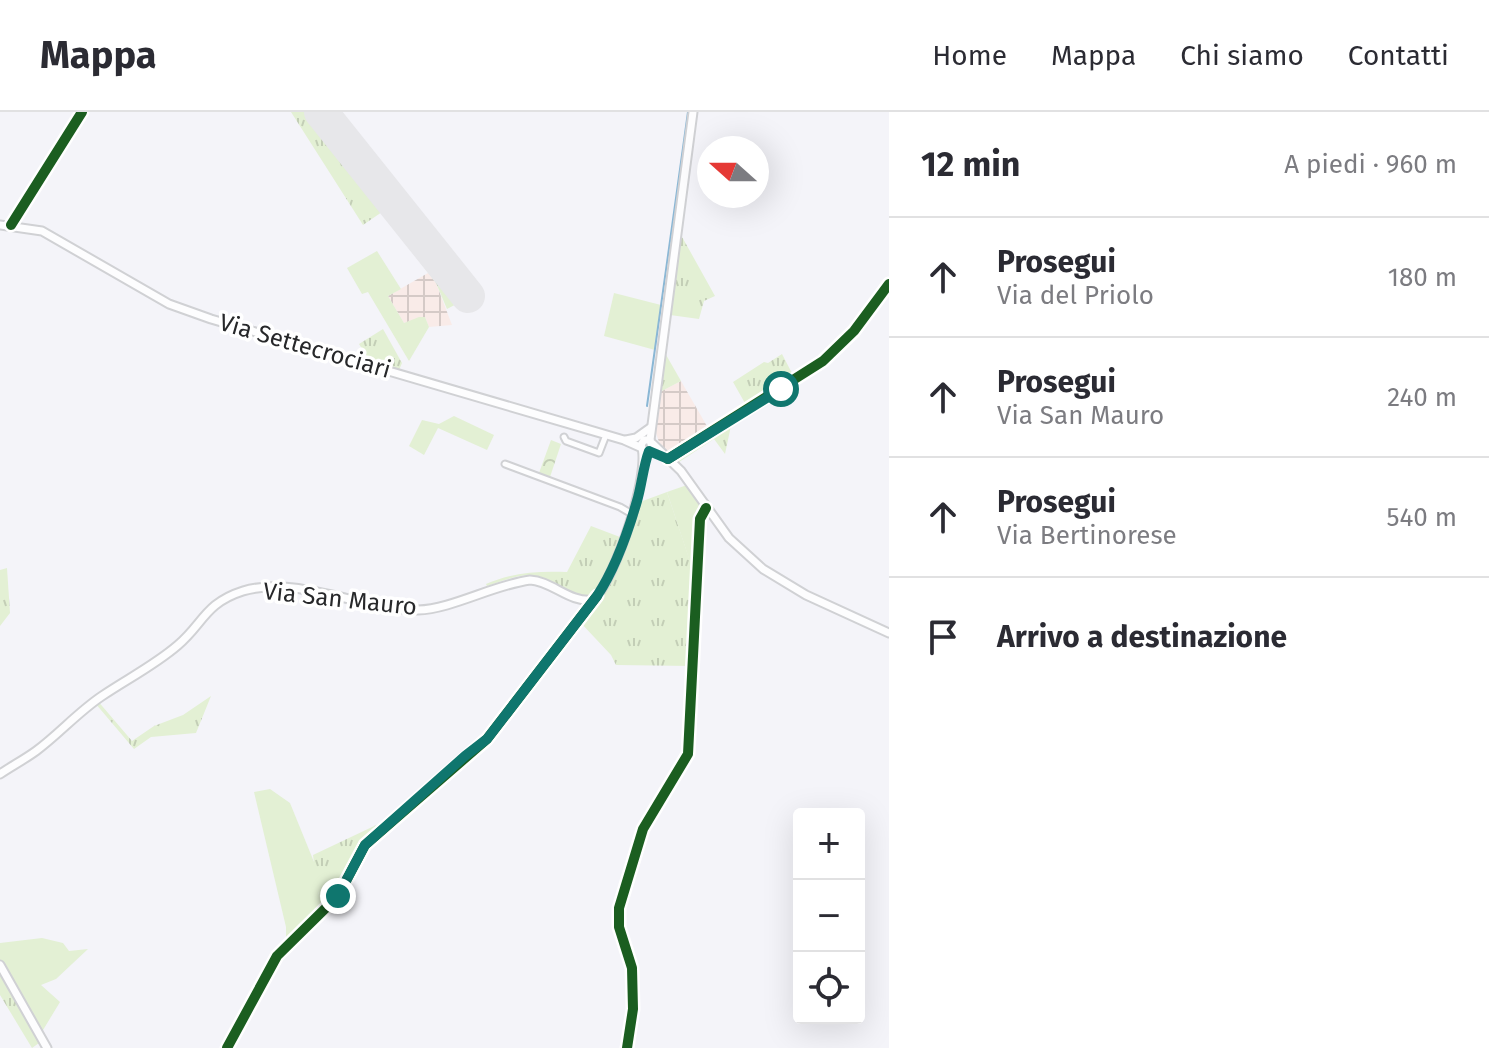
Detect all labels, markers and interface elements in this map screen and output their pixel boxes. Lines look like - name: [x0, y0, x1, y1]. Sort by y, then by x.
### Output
- text: Mappa: [40, 32, 157, 78]
- text: Home: [932, 39, 1007, 72]
- text: Mappa: [1051, 39, 1136, 72]
- text: Chi siamo: [1180, 39, 1304, 72]
- text: Contatti: [1348, 39, 1449, 72]
- north arrow: [697, 136, 769, 208]
- text: 12 min: [921, 144, 1020, 185]
- text: A piedi · 960 m: [1284, 149, 1457, 180]
- text: Prosegui: [997, 244, 1116, 280]
- icon: ahead: [921, 255, 965, 299]
- text: 180 m: [1388, 262, 1457, 293]
- text: Via del Priolo: [997, 280, 1154, 311]
- street label: Via Settecrociari: [216, 308, 394, 384]
- text: Prosegui: [997, 364, 1116, 400]
- route start: [763, 371, 799, 407]
- icon: ahead: [921, 375, 965, 419]
- text: 240 m: [1387, 382, 1457, 413]
- text: Via San Mauro: [997, 400, 1164, 431]
- text: Prosegui: [997, 484, 1116, 520]
- icon: ahead: [921, 495, 965, 539]
- text: 540 m: [1386, 502, 1457, 533]
- text: Via Bertinorese: [997, 520, 1177, 551]
- street label: Via San Mauro: [262, 577, 418, 621]
- icon: arrive: [921, 615, 965, 659]
- text: Arrivo a destinazione: [997, 619, 1287, 655]
- map controls: [793, 808, 865, 1024]
- button: +: [793, 808, 865, 880]
- route end: [320, 878, 356, 914]
- button: −: [793, 880, 865, 952]
- button: locate: [793, 952, 865, 1024]

